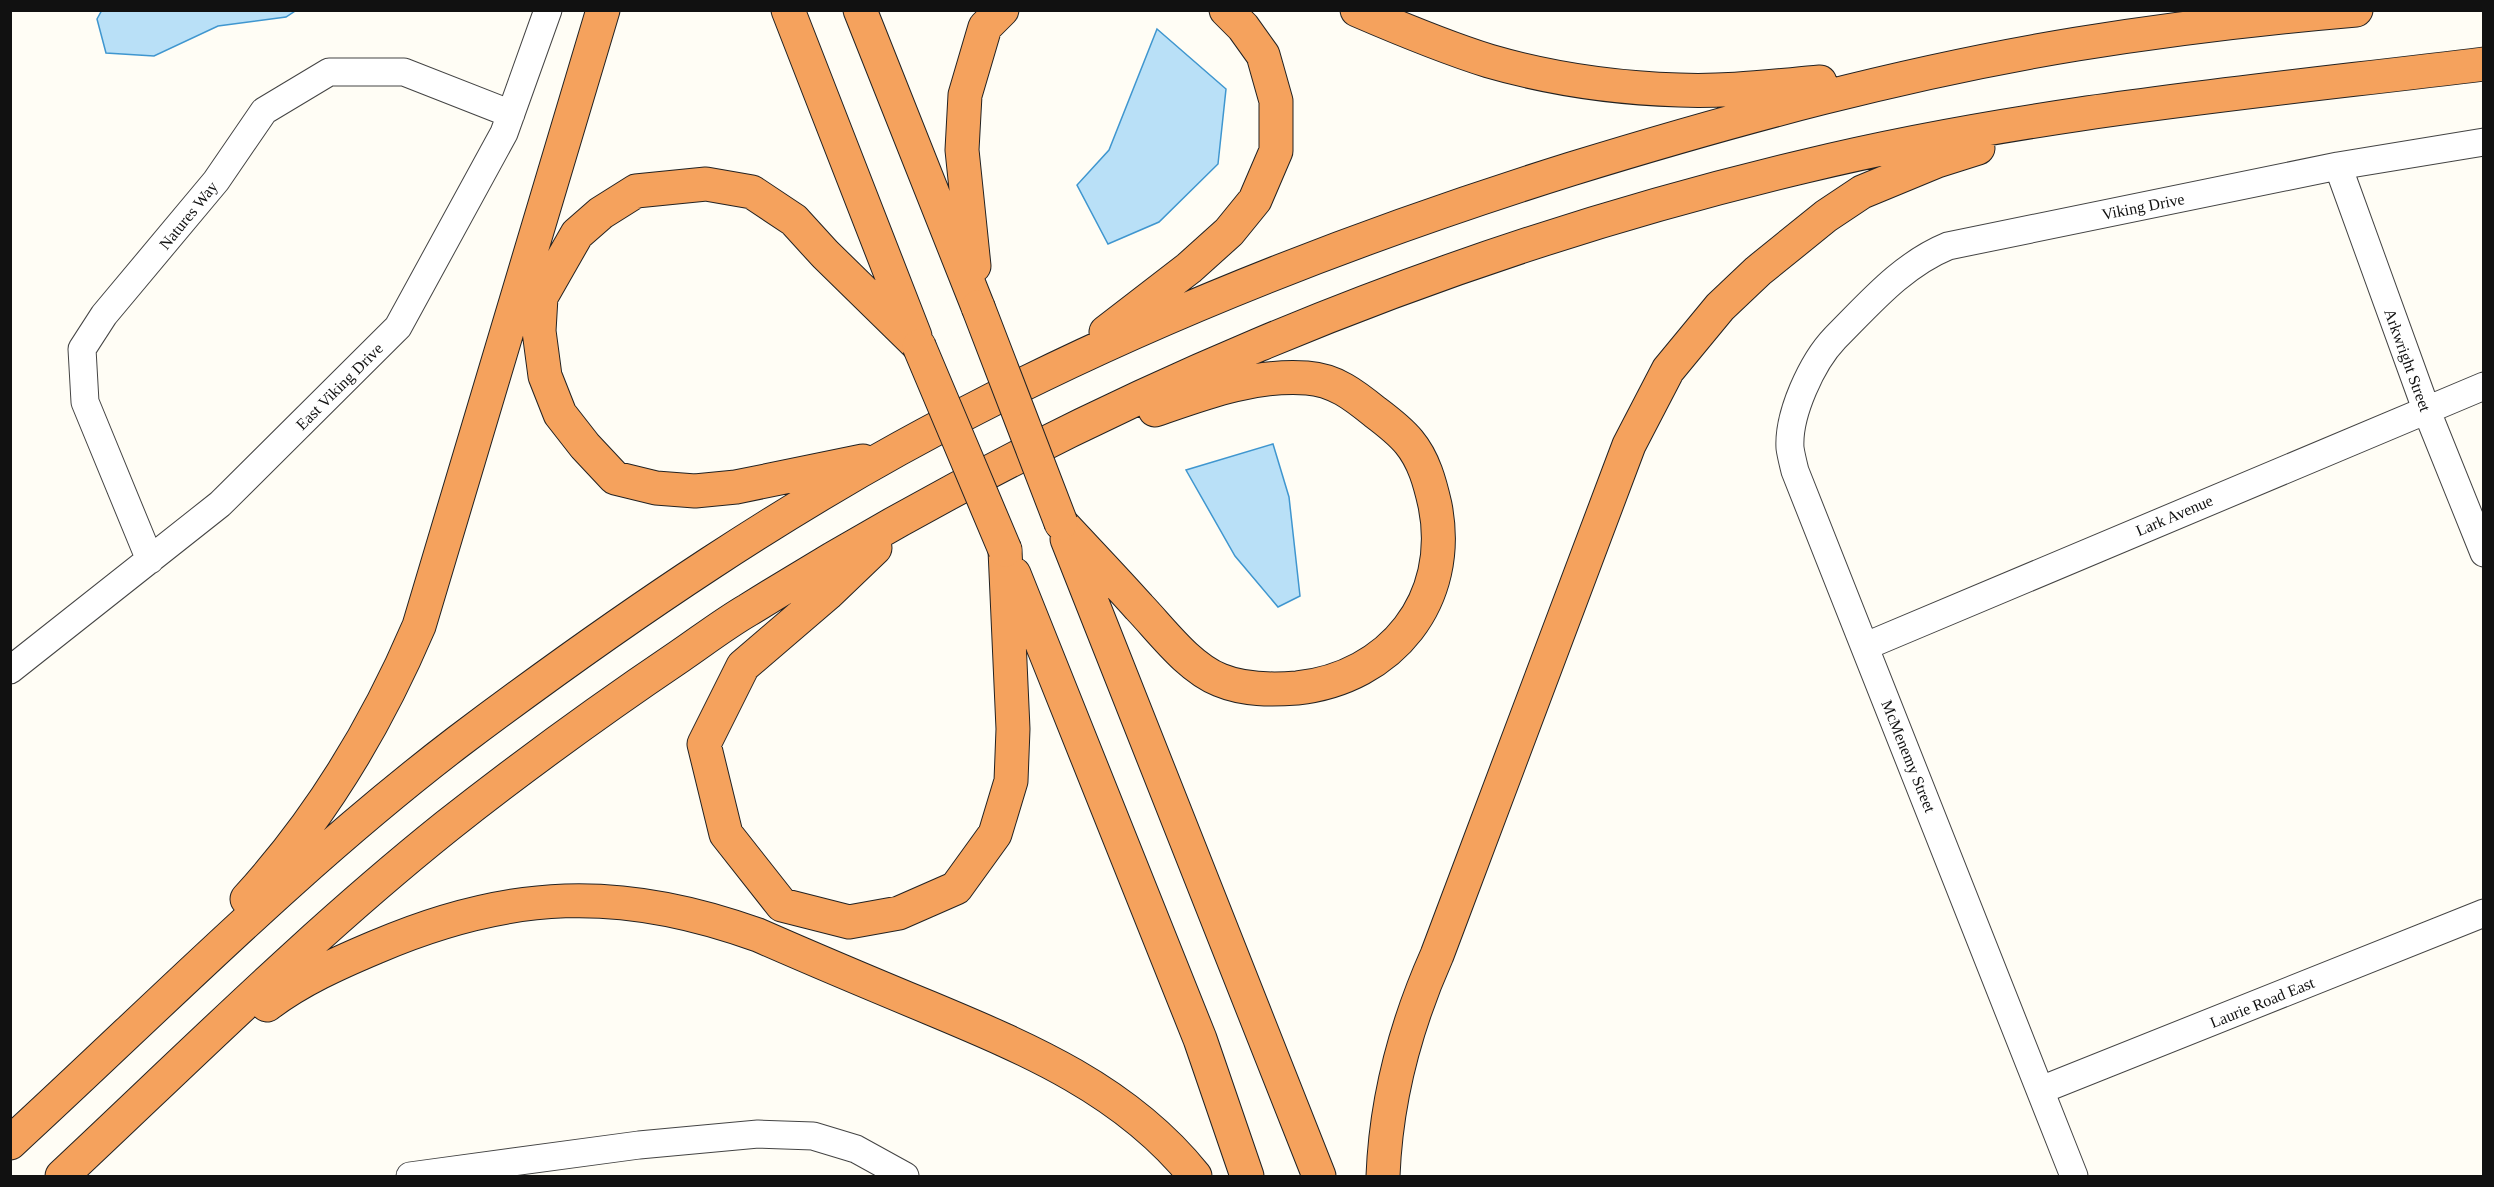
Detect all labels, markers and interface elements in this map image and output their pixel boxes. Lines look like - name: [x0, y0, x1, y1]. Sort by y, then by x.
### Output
- street label: Natures Way: [156, 178, 222, 253]
- street label: Viking Drive: [2100, 190, 2186, 224]
- street label: Arkwright Street: [2380, 307, 2434, 415]
- street label: East Viking Drive: [293, 340, 387, 434]
- street label: Lark Avenue: [2133, 492, 2215, 539]
- street label: McMenemy Street: [1877, 698, 1939, 816]
- street label: Laurie Road East: [2208, 974, 2317, 1031]

